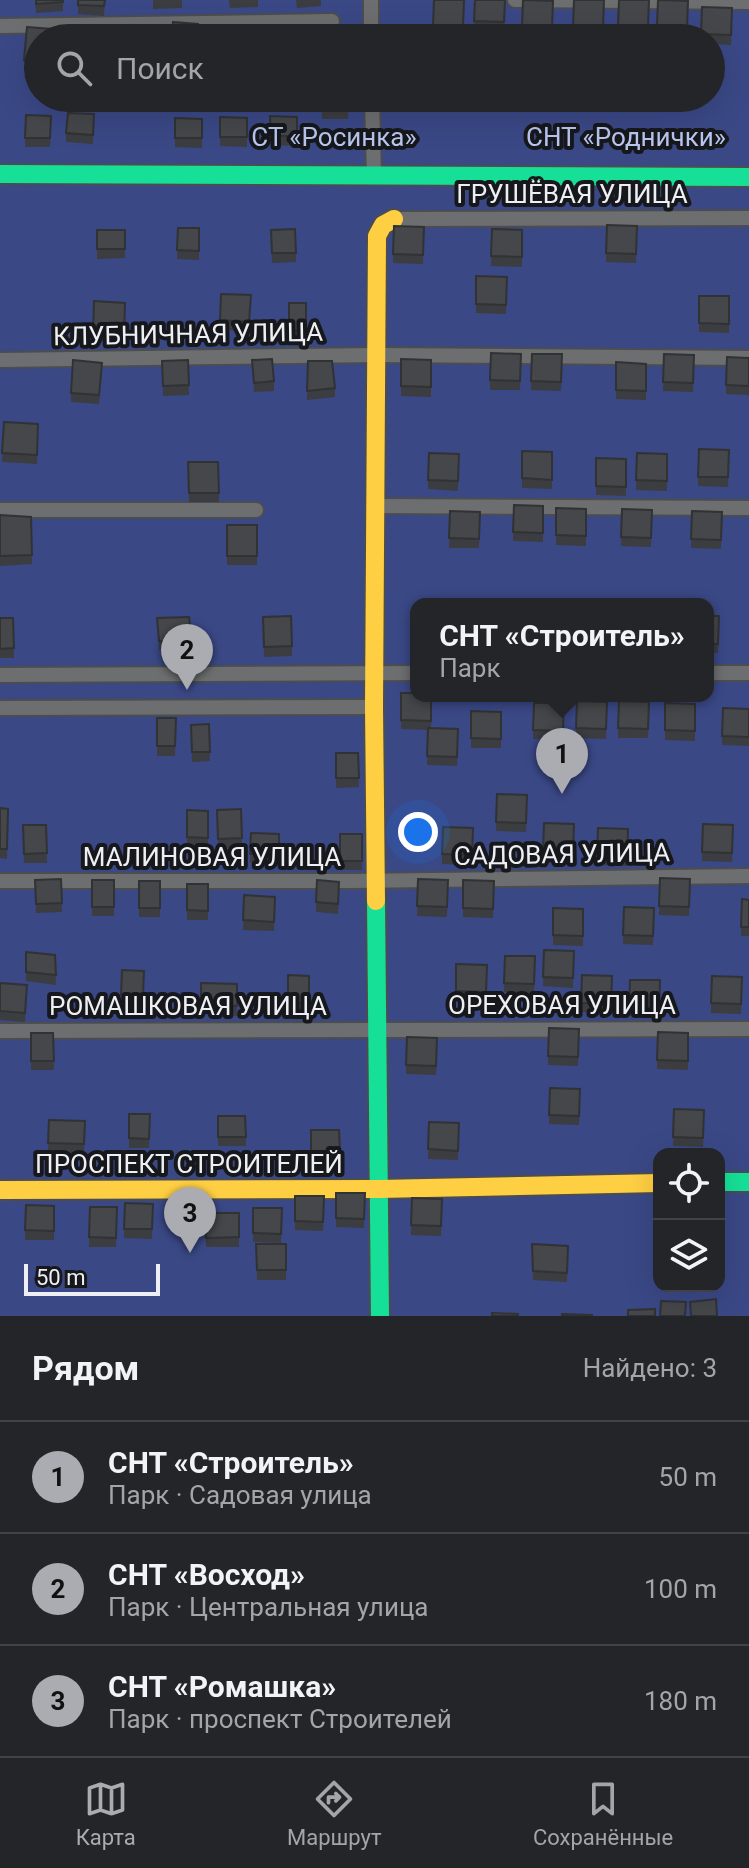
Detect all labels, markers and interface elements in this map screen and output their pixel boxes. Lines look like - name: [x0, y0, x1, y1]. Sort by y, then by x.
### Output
- search box: [24, 24, 725, 112]
- icon: search: [52, 46, 96, 90]
- text: Поиск: [116, 51, 204, 86]
- park label: СТ «Росинка»: [251, 122, 417, 152]
- park label: СНТ «Роднички»: [526, 122, 726, 152]
- street label: ГРУШЁВАЯ УЛИЦА: [456, 179, 688, 209]
- street label: КЛУБНИЧНАЯ УЛИЦА: [53, 317, 323, 351]
- popup: [410, 598, 714, 702]
- text: СНТ «Строитель»: [439, 618, 685, 653]
- pin: 2: [161, 624, 213, 690]
- text: Парк: [439, 653, 501, 683]
- pin: 1: [536, 728, 588, 794]
- your location: [398, 812, 438, 852]
- street label: САДОВАЯ УЛИЦА: [454, 837, 670, 871]
- street label: МАЛИНОВАЯ УЛИЦА: [83, 842, 341, 872]
- street label: ОРЕХОВАЯ УЛИЦА: [448, 990, 676, 1020]
- street label: РОМАШКОВАЯ УЛИЦА: [49, 991, 327, 1021]
- map controls: [653, 1148, 725, 1292]
- button: locate: [653, 1148, 725, 1220]
- street label: ПРОСПЕКТ СТРОИТЕЛЕЙ: [35, 1149, 343, 1179]
- pin: 3: [164, 1187, 216, 1253]
- button: layers: [653, 1220, 725, 1292]
- scale bar: [24, 1260, 160, 1296]
- text: 50 m: [36, 1265, 85, 1290]
- text: Рядом: [32, 1348, 139, 1388]
- text: Найдено: 3: [583, 1353, 717, 1383]
- text: СНТ «Строитель»: [108, 1445, 354, 1480]
- text: 1: [51, 1462, 65, 1492]
- text: 50 m: [659, 1462, 717, 1492]
- text: Парк · Садовая улица: [108, 1480, 372, 1510]
- text: СНТ «Восход»: [108, 1557, 305, 1592]
- text: 2: [51, 1574, 65, 1604]
- text: 100 m: [644, 1574, 717, 1604]
- text: Парк · Центральная улица: [108, 1592, 428, 1622]
- text: СНТ «Ромашка»: [108, 1669, 336, 1704]
- text: 3: [51, 1686, 65, 1716]
- text: 180 m: [644, 1686, 717, 1716]
- text: Парк · проспект Строителей: [108, 1704, 452, 1734]
- tab: Карта: [76, 1777, 136, 1850]
- tab: Маршрут: [287, 1777, 382, 1850]
- tab: Сохранённые: [533, 1777, 673, 1850]

